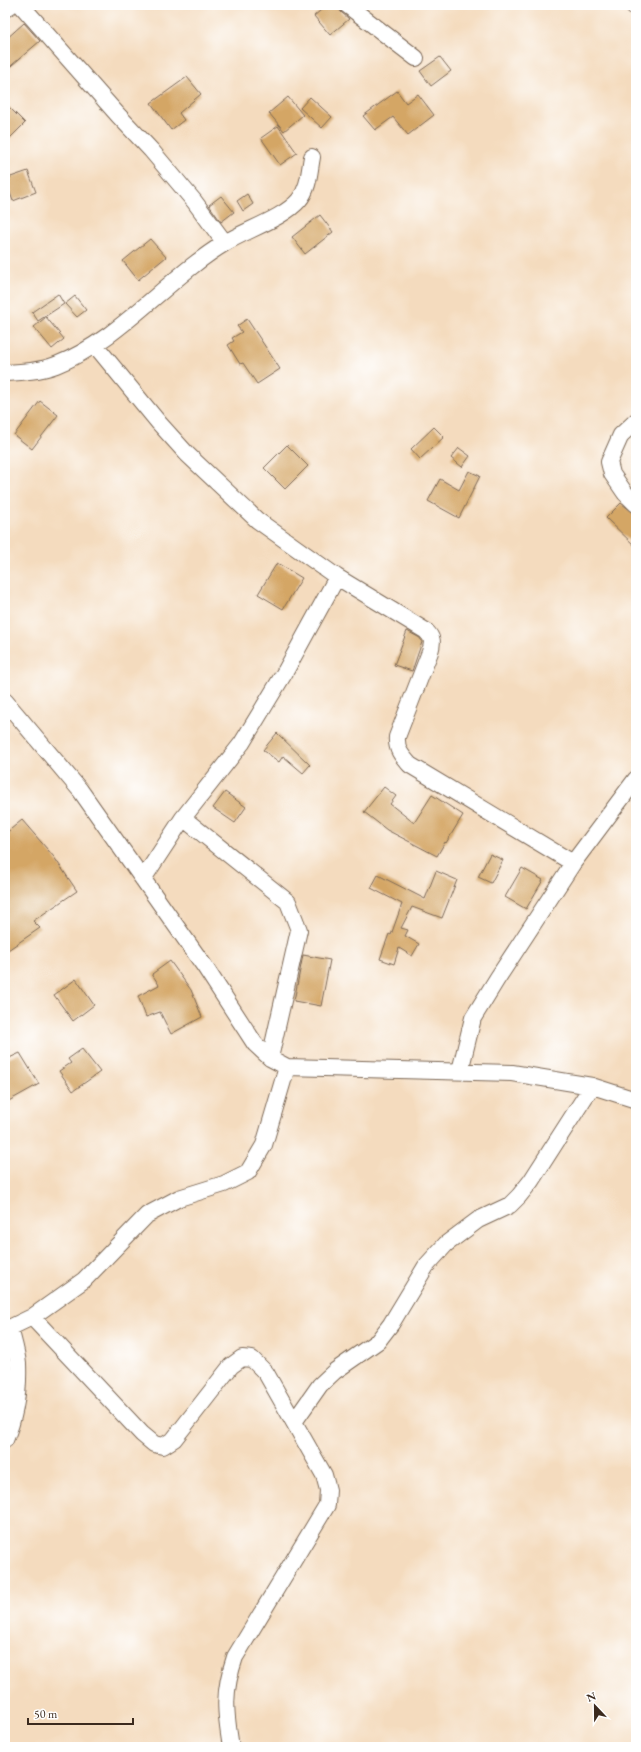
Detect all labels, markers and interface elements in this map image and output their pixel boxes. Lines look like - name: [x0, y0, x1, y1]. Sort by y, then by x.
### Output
- north arrow: [575, 1686, 615, 1726]
- text: N: [585, 1689, 598, 1705]
- scale bar: [28, 1700, 133, 1726]
- text: 50 m: [34, 1706, 58, 1722]

